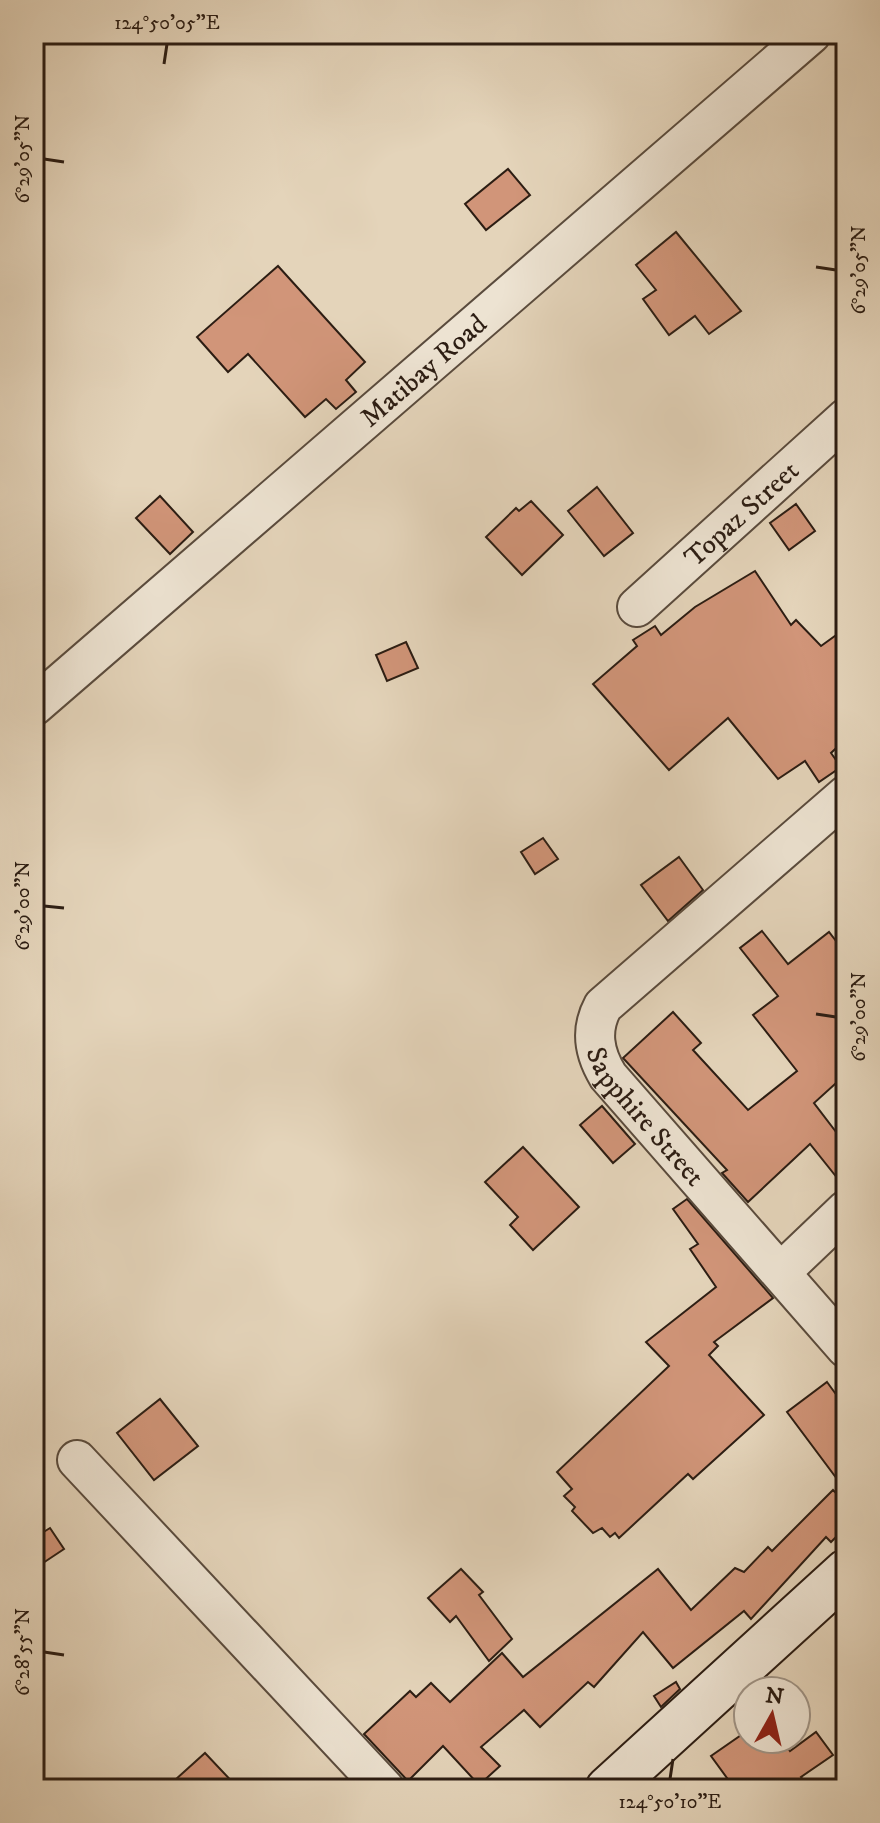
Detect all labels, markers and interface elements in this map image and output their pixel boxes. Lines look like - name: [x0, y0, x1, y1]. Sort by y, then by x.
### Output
- text: 124°50'05"E: [114, 11, 220, 36]
- text: 6°29'05"N: [11, 115, 36, 203]
- text: 6°29'05"N: [847, 226, 872, 314]
- street label: Matibay Road: [353, 307, 494, 435]
- street label: Topaz Street: [677, 454, 806, 575]
- text: 6°29'00"N: [11, 861, 36, 951]
- text: 6°29'00"N: [847, 972, 872, 1062]
- street label: Sapphire Street: [578, 1043, 712, 1194]
- text: 6°28'55"N: [11, 1608, 36, 1696]
- north arrow: [732, 1675, 812, 1755]
- text: N: [764, 1682, 785, 1711]
- text: 124°50'10"E: [618, 1790, 722, 1815]

